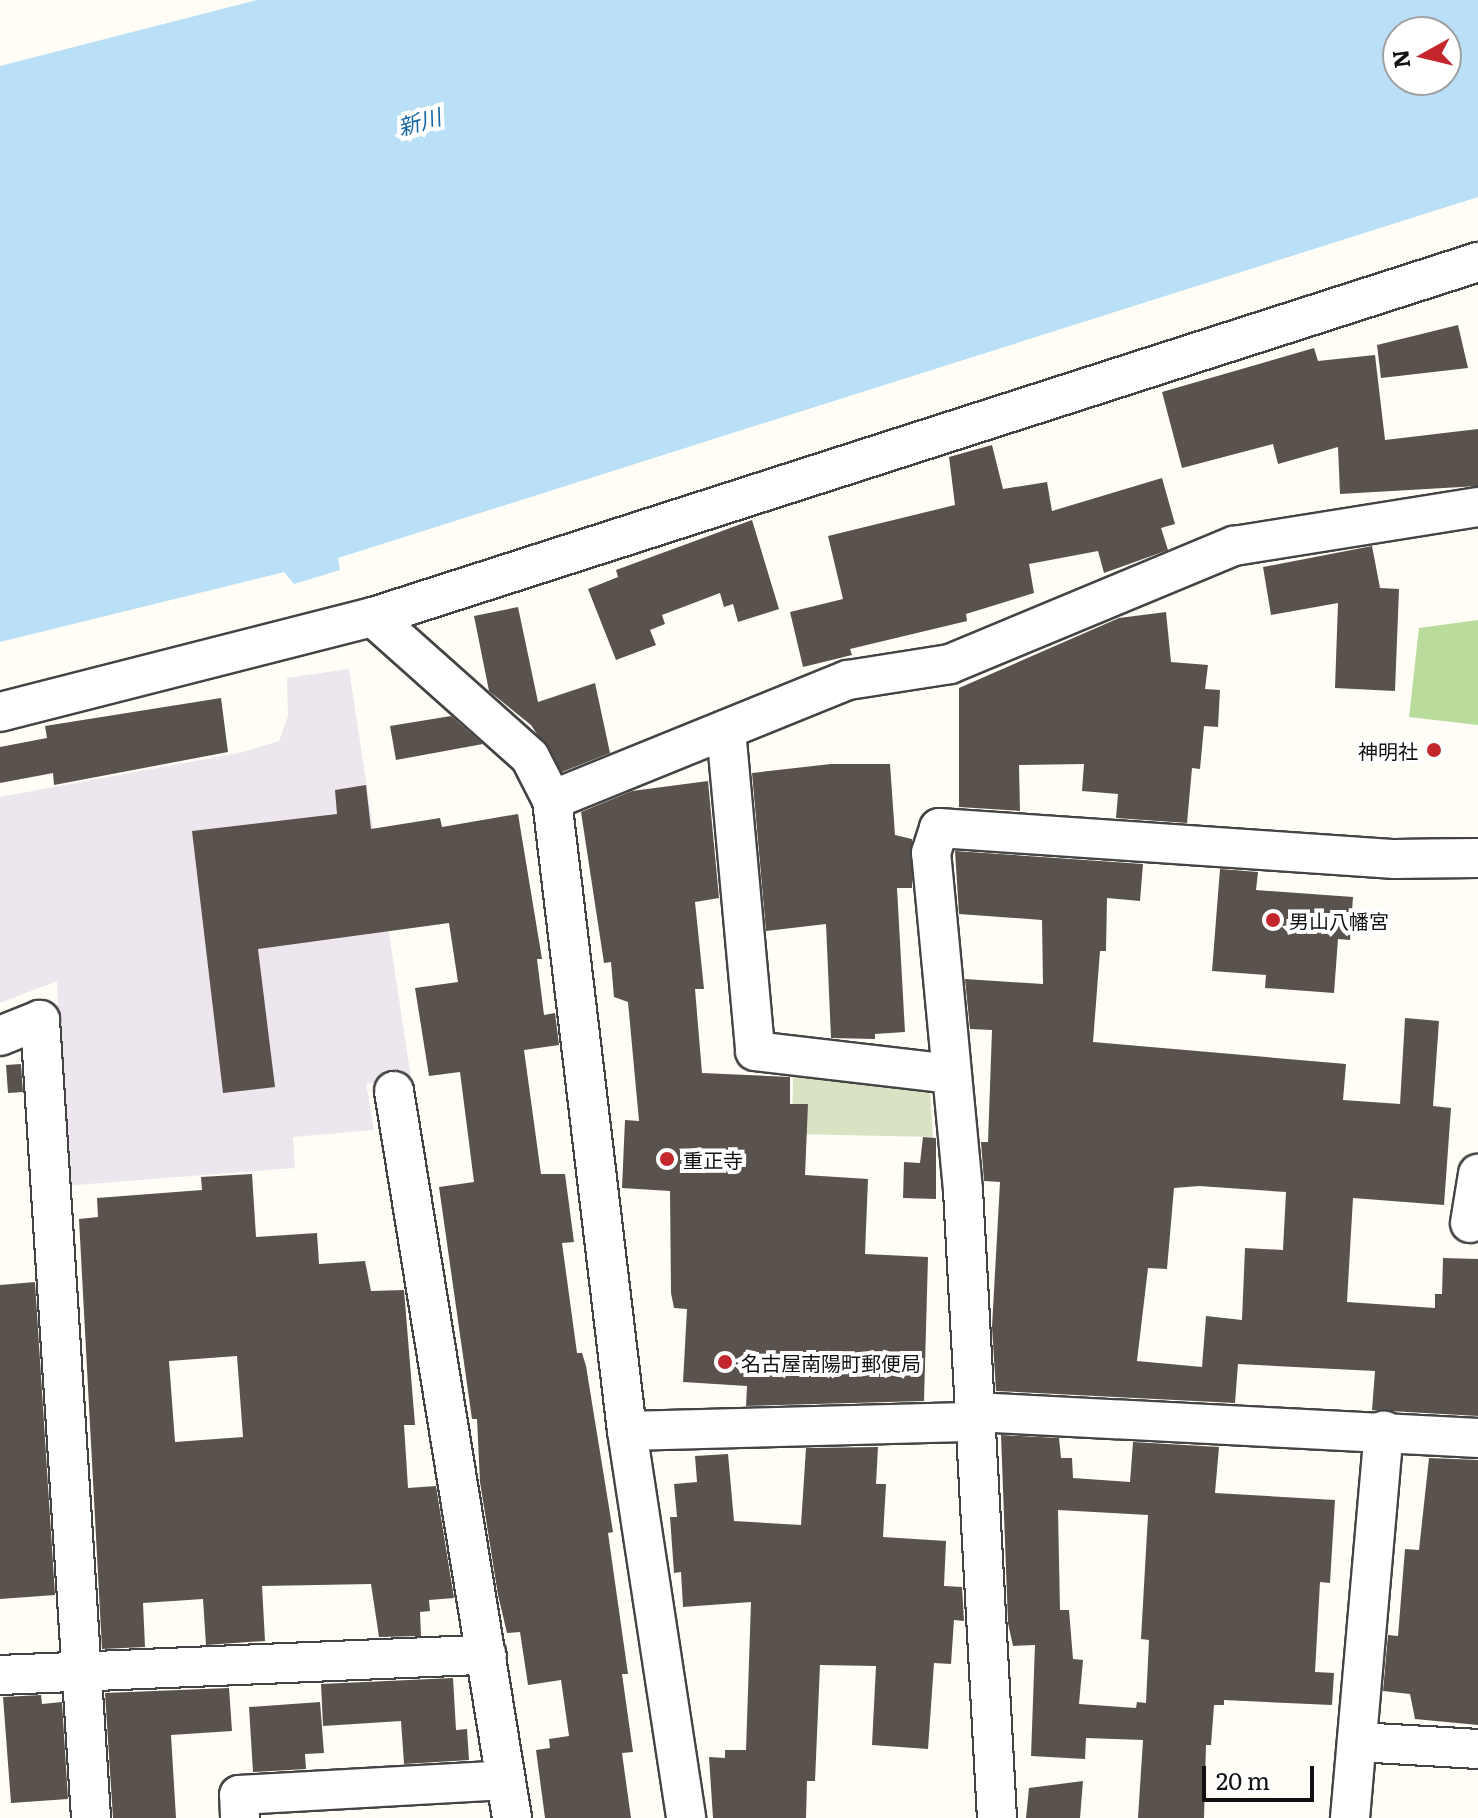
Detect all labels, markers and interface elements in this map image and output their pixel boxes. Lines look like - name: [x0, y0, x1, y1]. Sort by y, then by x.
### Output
- north arrow: [1382, 16, 1462, 96]
- text: N: [1382, 48, 1417, 71]
- water label: 新川: [394, 102, 444, 140]
- place label: 神明社: [1358, 738, 1418, 762]
- marker: 神明社: [1425, 741, 1443, 759]
- place label: 男山八幡宮: [1289, 908, 1389, 932]
- marker: 男山八幡宮: [1264, 911, 1282, 929]
- place label: 重正寺: [683, 1147, 743, 1171]
- marker: 重正寺: [658, 1150, 676, 1168]
- place label: 名古屋南陽町郵便局: [741, 1350, 921, 1374]
- marker: 名古屋南陽町郵便局: [716, 1353, 734, 1371]
- scale bar: [1206, 1750, 1318, 1800]
- text: 20 m: [1216, 1762, 1270, 1797]

